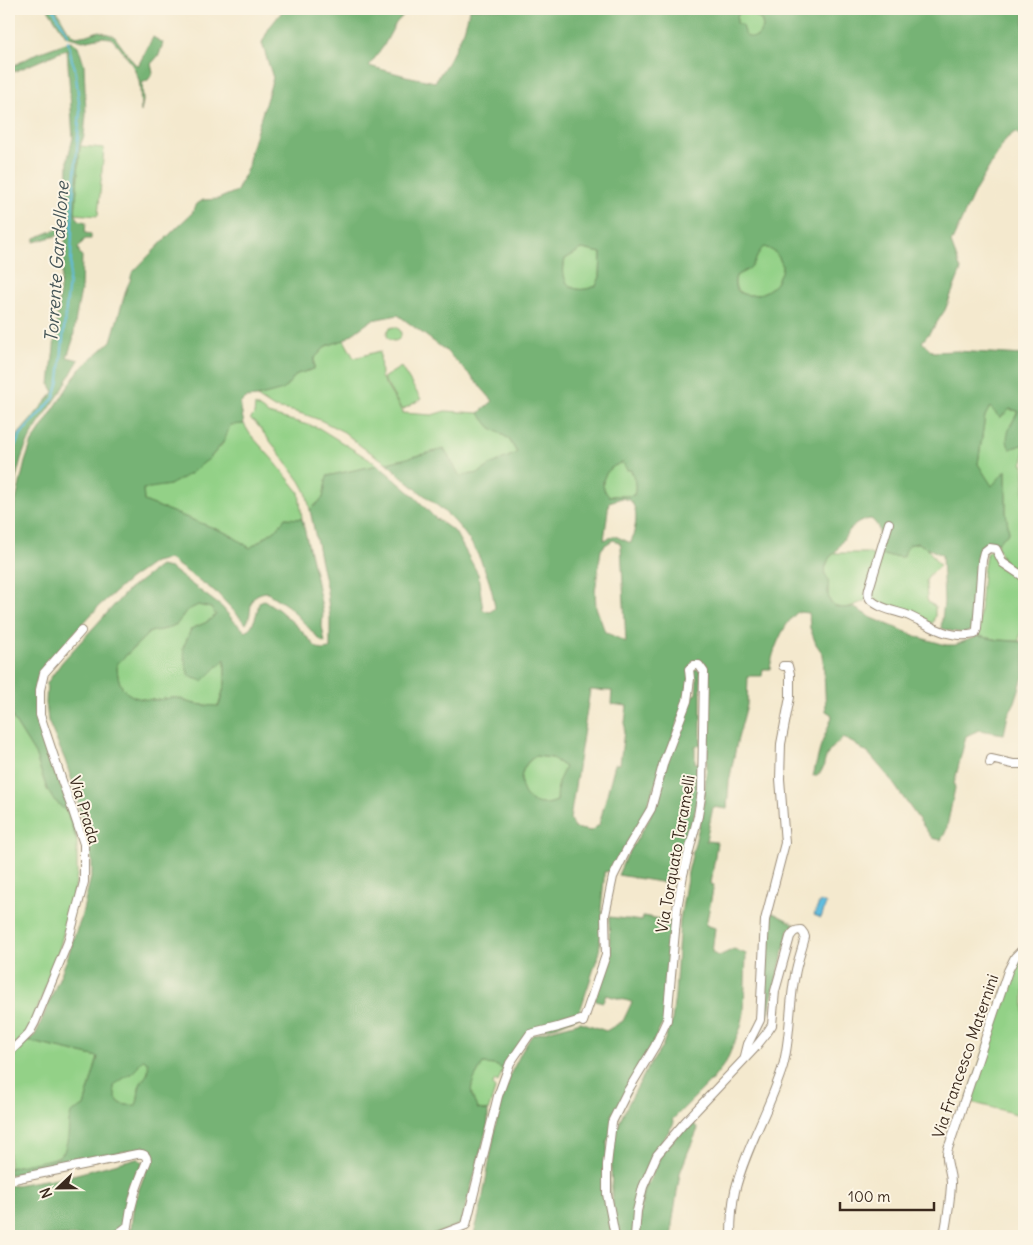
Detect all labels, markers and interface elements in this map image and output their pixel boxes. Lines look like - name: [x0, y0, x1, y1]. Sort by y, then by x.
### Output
- water label: Torrente Gardellone: [39, 179, 74, 343]
- street label: Via Torquato Taramelli: [651, 773, 699, 935]
- street label: Via Prada: [65, 774, 105, 846]
- street label: Via Francesco Maternini: [927, 971, 1003, 1141]
- north arrow: [32, 1162, 82, 1212]
- scale bar: [840, 1180, 934, 1212]
- text: N: [36, 1185, 56, 1201]
- text: 100 m: [848, 1187, 890, 1206]

